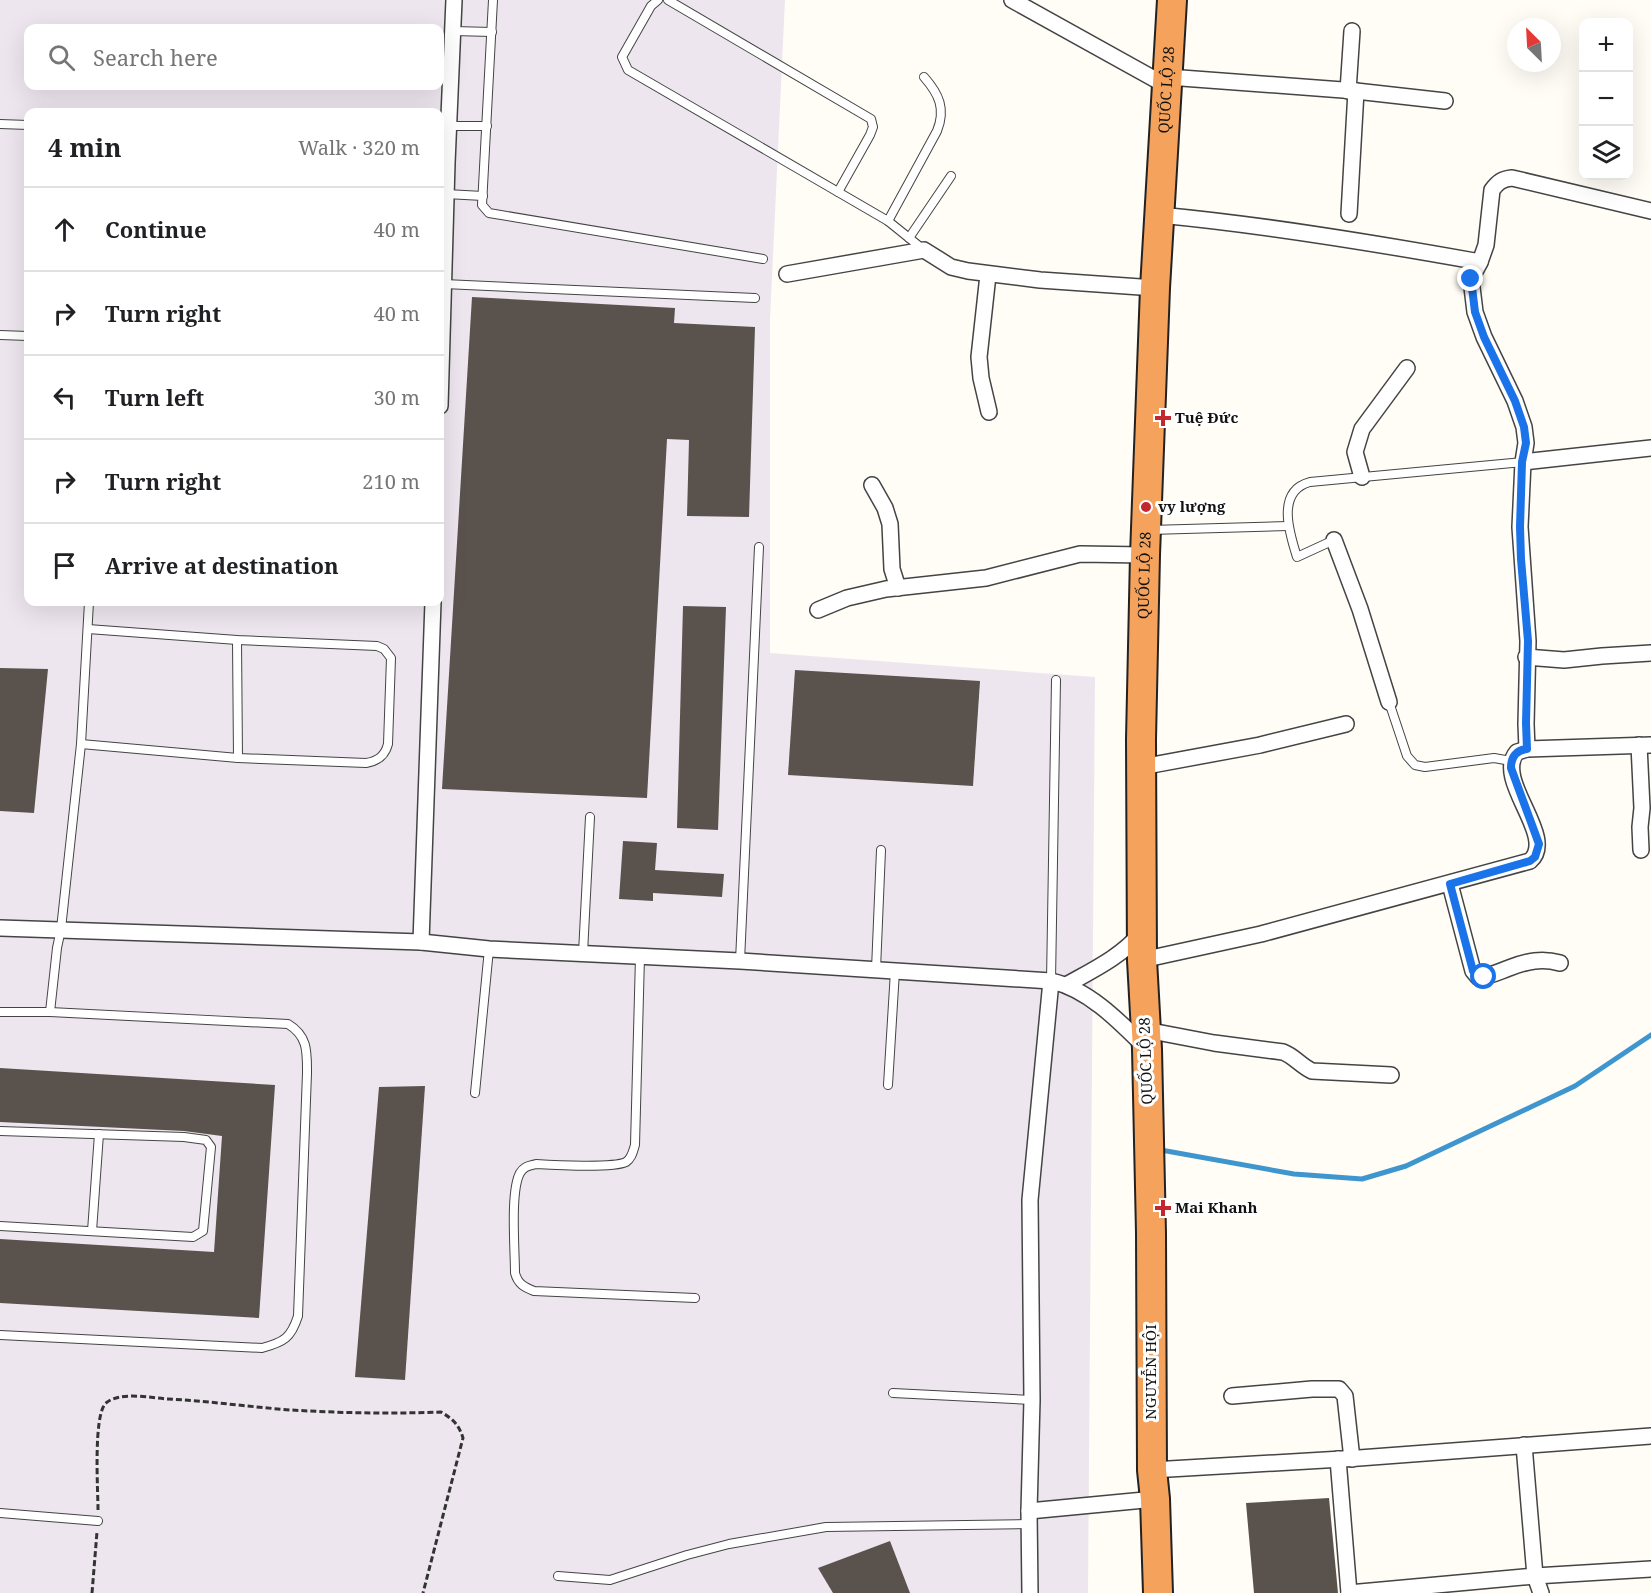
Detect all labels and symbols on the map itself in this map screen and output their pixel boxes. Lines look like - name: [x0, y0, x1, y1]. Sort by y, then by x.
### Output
- north arrow: [1507, 18, 1561, 72]
- street label: QUỐC LỘ 28: [1153, 46, 1178, 134]
- route end: [1457, 265, 1483, 291]
- place label: Tuệ Đức: [1175, 407, 1238, 427]
- marker: Tuệ Đức: [1156, 411, 1170, 425]
- place label: vy lượng: [1158, 496, 1226, 516]
- marker: vy lượng: [1139, 500, 1153, 514]
- street label: QUỐC LỘ 28: [1133, 531, 1155, 619]
- route start: [1470, 963, 1496, 989]
- street label: QUỐC LỘ 28: [1133, 1017, 1157, 1105]
- place label: Mai Khanh: [1175, 1197, 1258, 1217]
- marker: Mai Khanh: [1156, 1201, 1170, 1215]
- street label: NGUYỄN HỘI: [1140, 1324, 1160, 1420]

